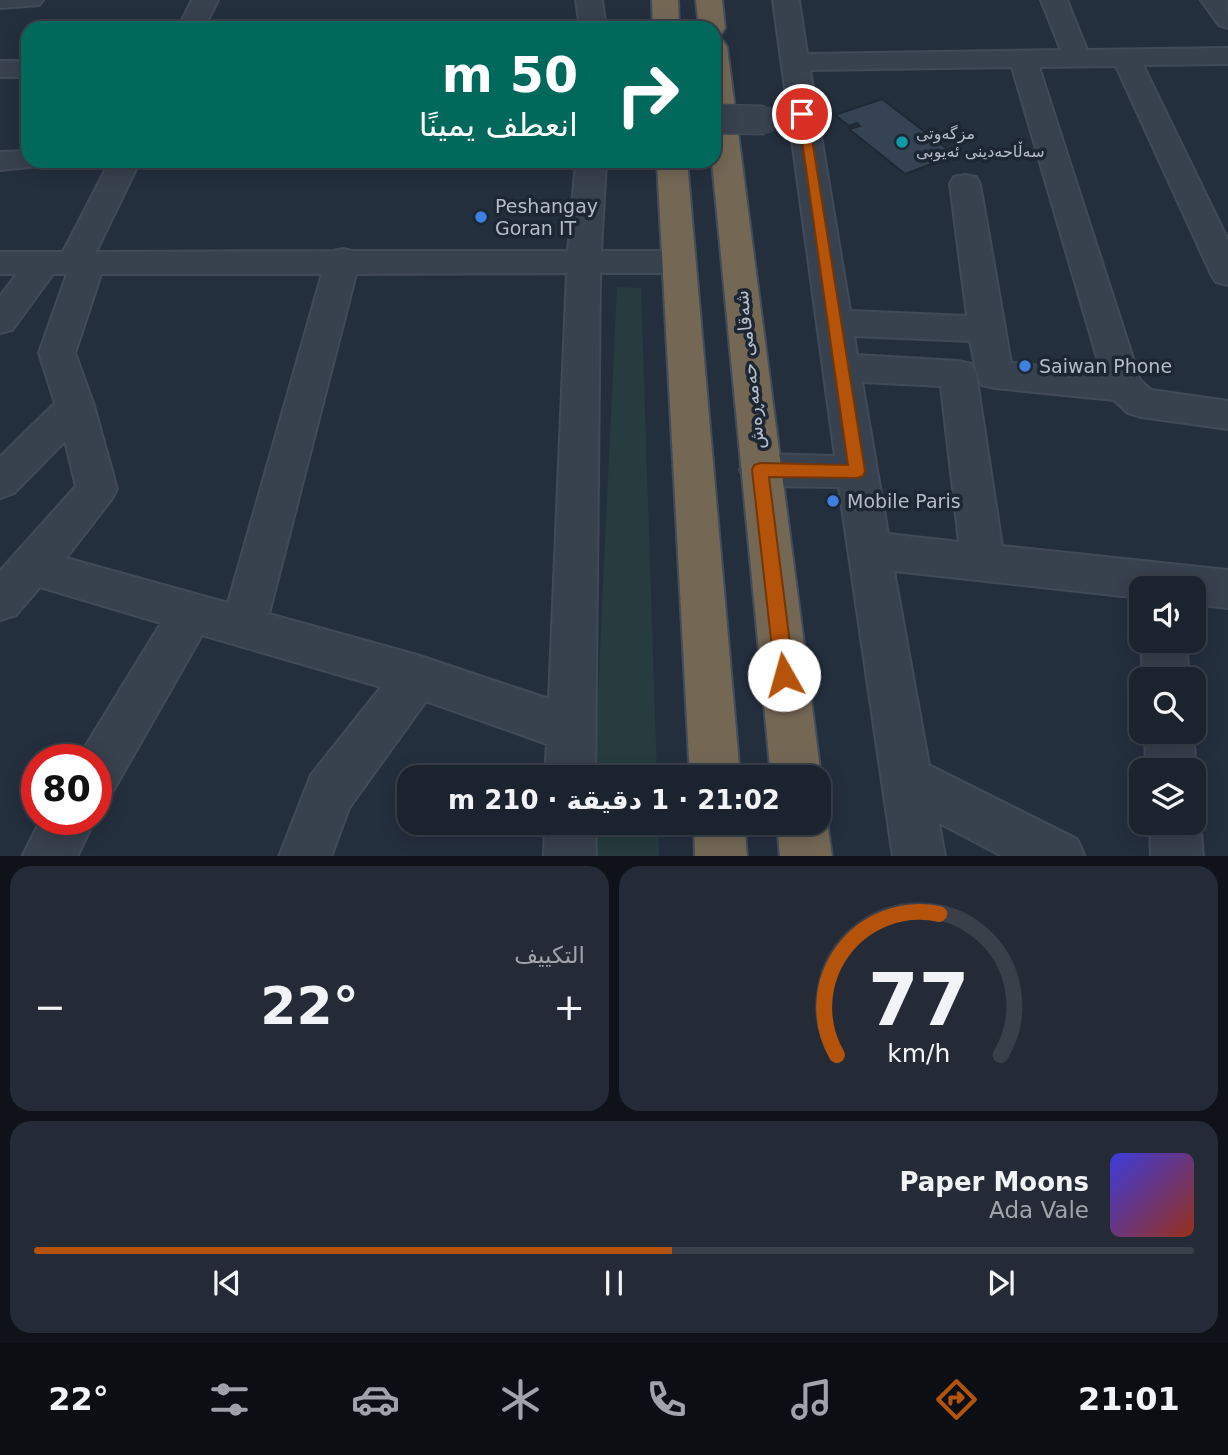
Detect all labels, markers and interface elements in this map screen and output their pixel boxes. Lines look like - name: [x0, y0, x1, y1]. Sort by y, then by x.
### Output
- text: 50 m: [442, 47, 578, 104]
- icon: right: [602, 49, 693, 140]
- pin: [772, 84, 832, 144]
- icon: arrive: [783, 95, 821, 133]
- text: انعطف يمينًا: [419, 106, 578, 144]
- place label: مزگەوتی سەڵاحەدینی ئەیوبی: [916, 124, 1045, 162]
- marker: مزگەوتی سەڵاحەدینی ئەیوبی: [894, 134, 910, 150]
- place label: Peshangay Goran IT: [495, 195, 598, 239]
- marker: Peshangay Goran IT: [473, 209, 489, 225]
- street label: شەقامی حەمەڕەش: [730, 289, 769, 451]
- place label: Saiwan Phone: [1039, 355, 1172, 377]
- marker: Saiwan Phone: [1017, 358, 1033, 374]
- place label: Mobile Paris: [847, 490, 961, 512]
- marker: Mobile Paris: [825, 493, 841, 509]
- map controls: [1129, 576, 1206, 835]
- button: sound: [1129, 576, 1206, 653]
- position arrow: [747, 638, 821, 712]
- button: search: [1129, 667, 1206, 744]
- speed limit sign: 80: [21, 744, 112, 835]
- button: layers: [1129, 758, 1206, 835]
- text: 21:02 · 1 دقيقة · 210 m: [448, 785, 780, 815]
- text: التكييف: [514, 942, 585, 968]
- text: 77: [868, 957, 969, 1042]
- text: 22°: [260, 976, 359, 1036]
- text: −: [34, 985, 66, 1029]
- text: +: [553, 985, 585, 1029]
- text: km/h: [887, 1038, 950, 1067]
- text: Paper Moons: [899, 1167, 1089, 1197]
- text: Ada Vale: [989, 1197, 1089, 1223]
- icon: previous: [208, 1264, 246, 1302]
- icon: pause: [595, 1264, 633, 1302]
- icon: next: [982, 1264, 1020, 1302]
- icon: filters: [205, 1375, 254, 1424]
- icon: car: [351, 1375, 400, 1424]
- icon: climate: [496, 1375, 545, 1424]
- icon: phone: [642, 1375, 691, 1424]
- icon: music: [787, 1375, 836, 1424]
- icon: directions: [932, 1375, 981, 1424]
- text: 22°: [48, 1380, 109, 1418]
- text: 21:01: [1078, 1380, 1180, 1418]

